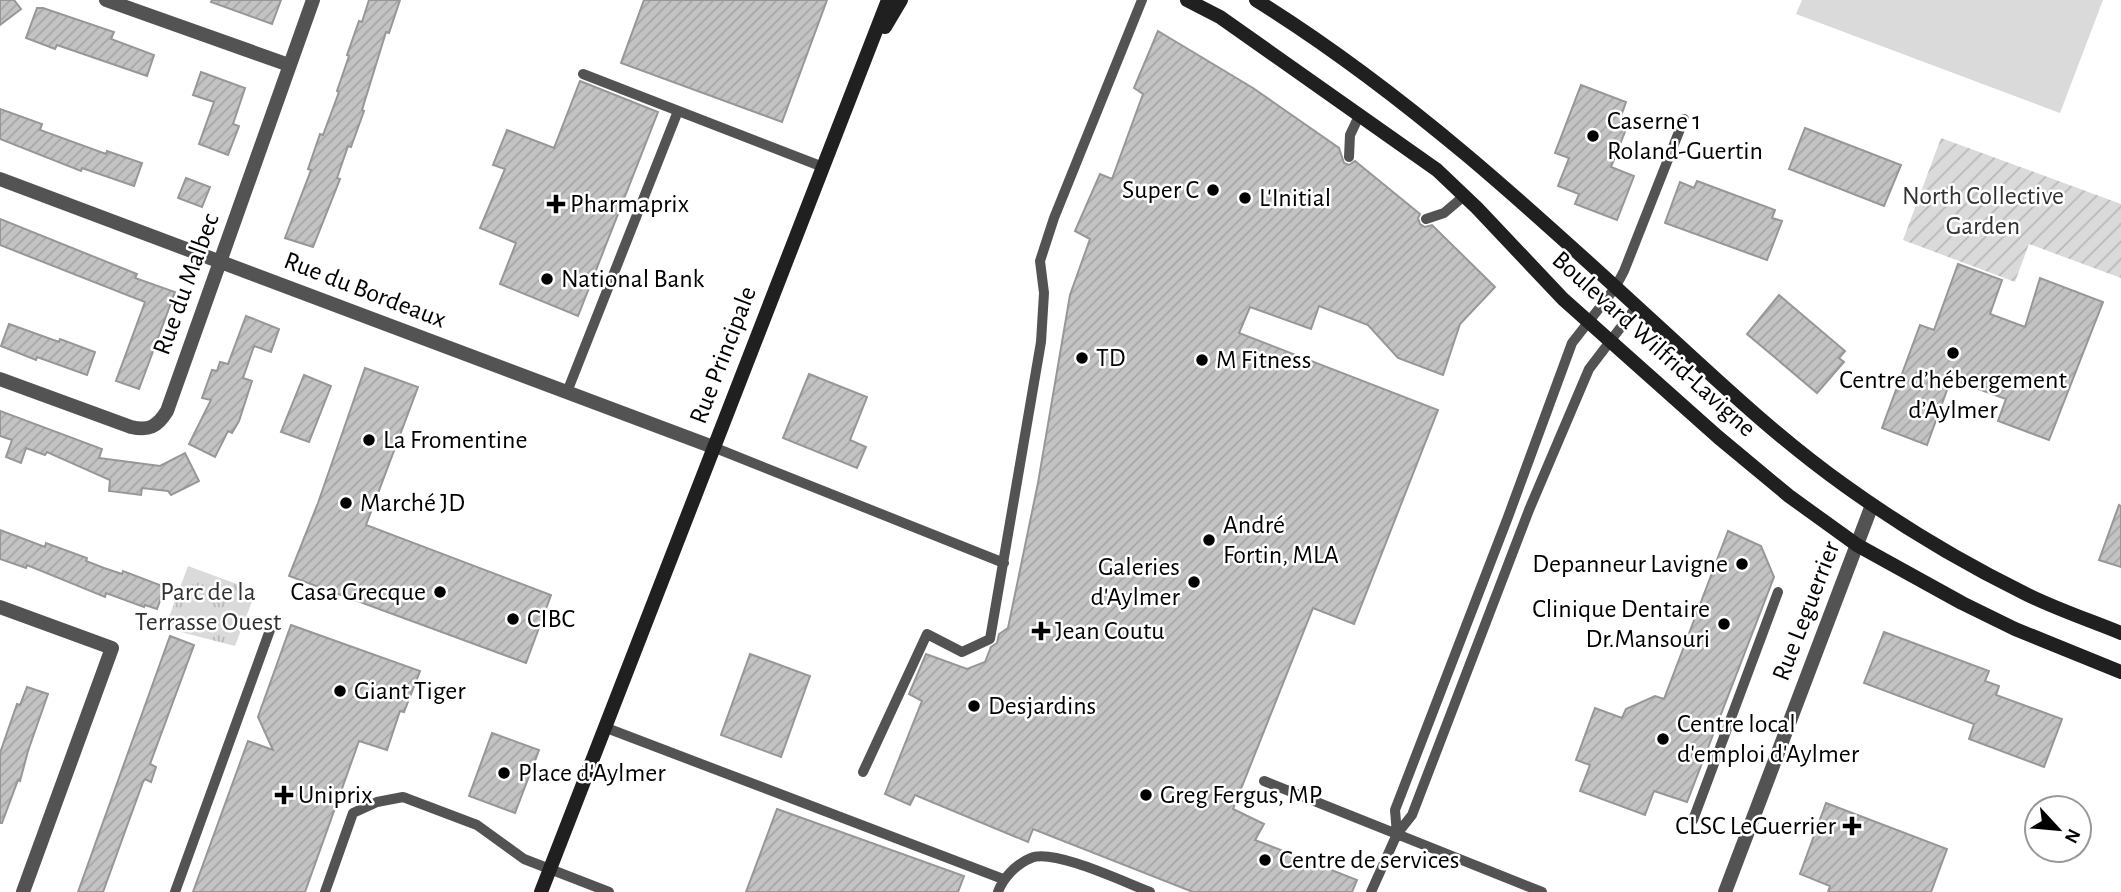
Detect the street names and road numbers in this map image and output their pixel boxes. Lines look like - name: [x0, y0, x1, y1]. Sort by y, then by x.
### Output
- street label: Rue du Malbec: [148, 210, 224, 358]
- street label: Boulevard Wilfrid-Lavigne: [1547, 246, 1761, 442]
- street label: Rue du Bordeaux: [280, 247, 450, 333]
- street label: Rue Principale: [685, 283, 761, 427]
- street label: Rue Leguerrier: [1768, 537, 1845, 684]

